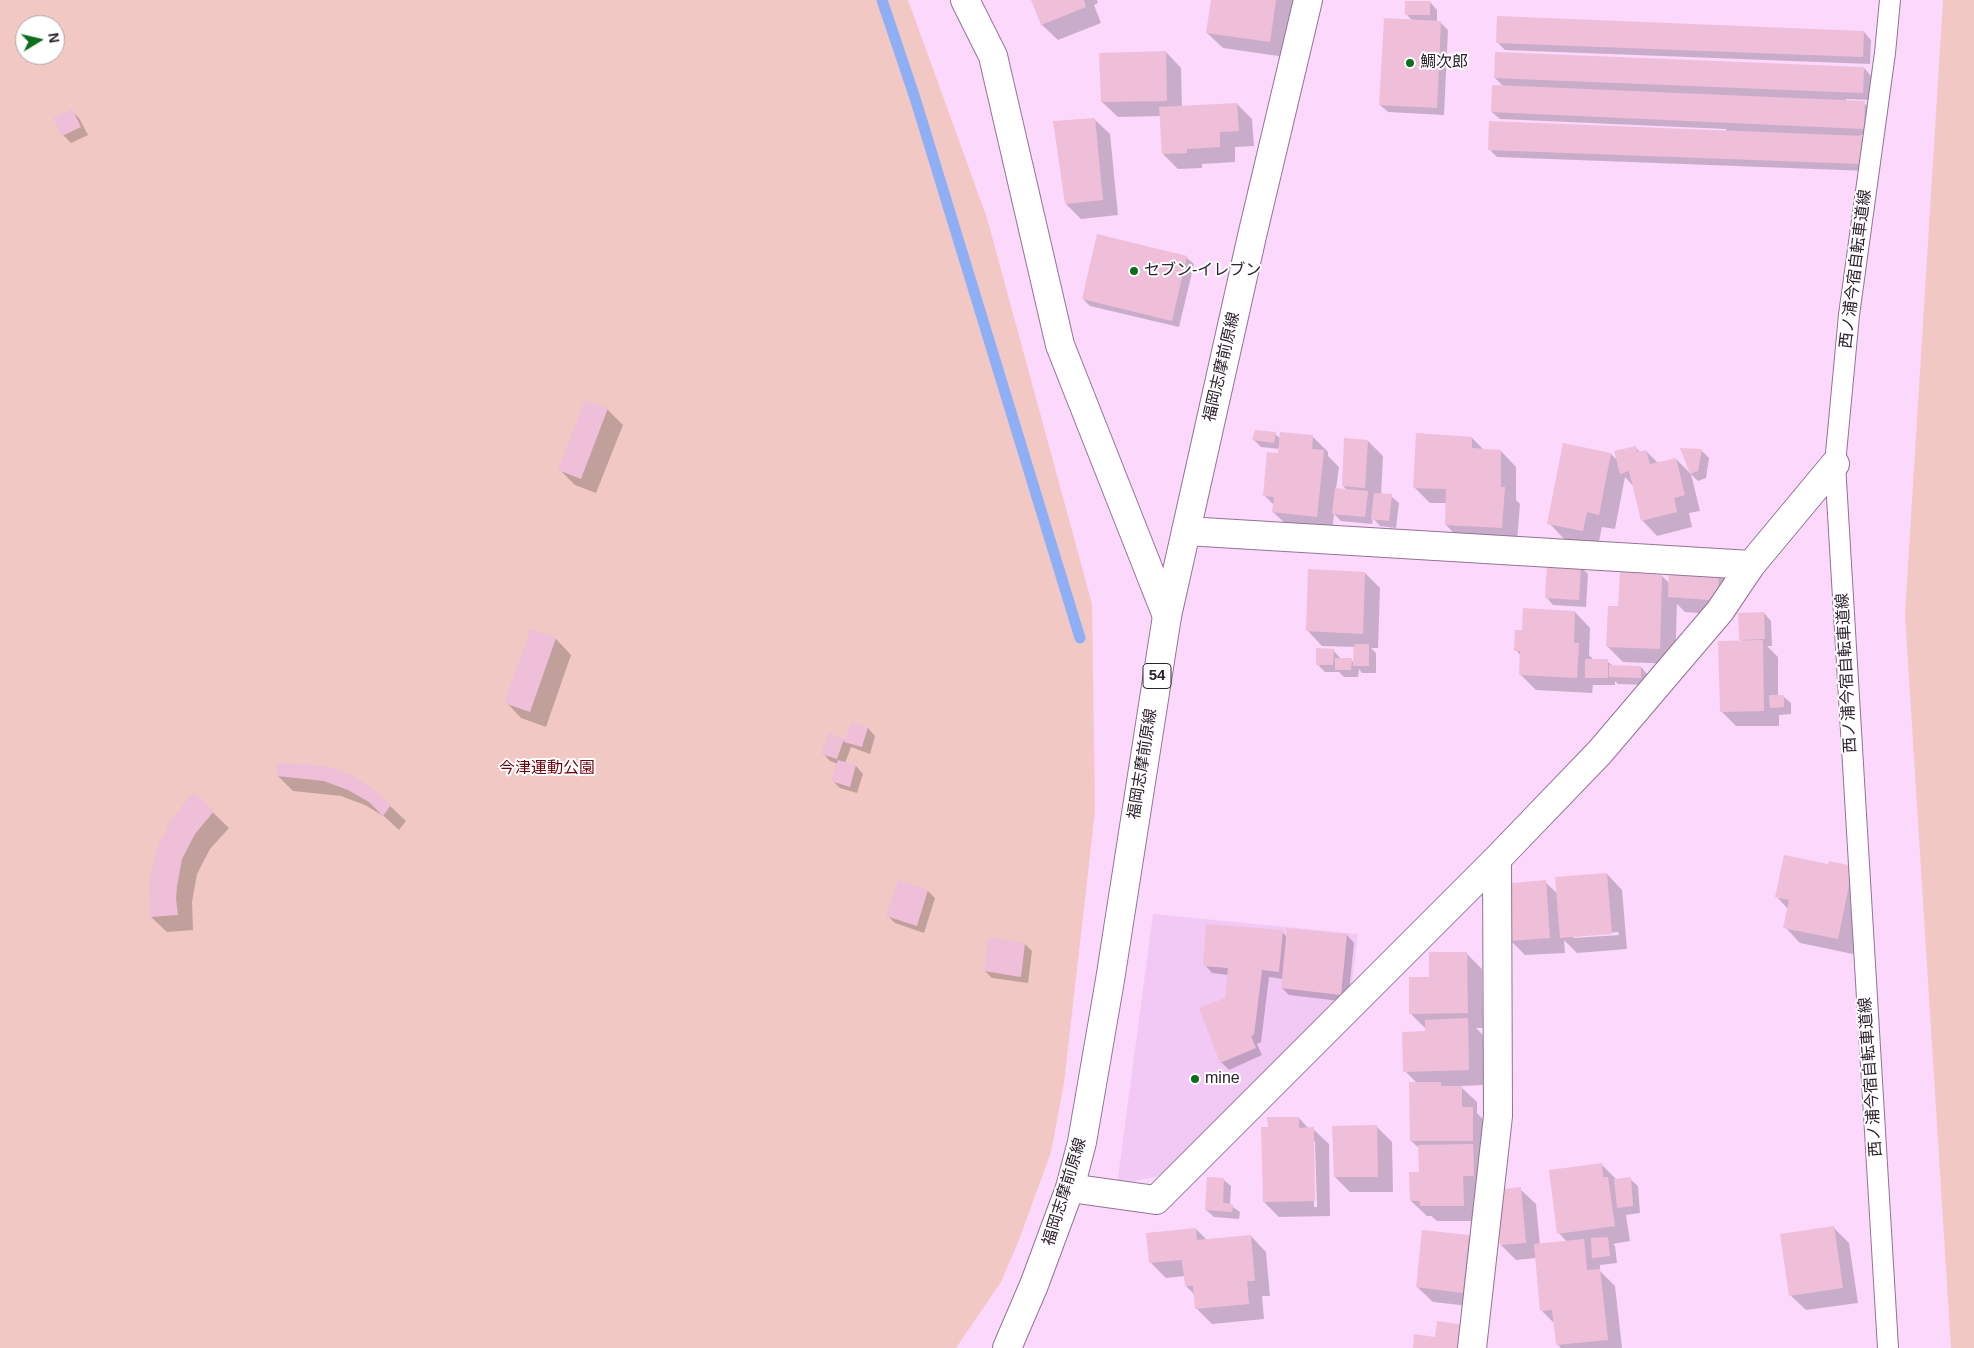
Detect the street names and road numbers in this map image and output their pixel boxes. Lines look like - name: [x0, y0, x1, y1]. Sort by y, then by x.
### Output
- street label: 西ノ浦今宿自転車道線: [1837, 188, 1875, 350]
- street label: 福岡志摩前原線: [1200, 310, 1244, 424]
- street label: 西ノ浦今宿自転車道線: [1833, 593, 1861, 753]
- road number: 54: [1143, 664, 1171, 688]
- street label: 福岡志摩前原線: [1125, 707, 1161, 821]
- street label: 西ノ浦今宿自転車道線: [1856, 997, 1886, 1157]
- street label: 福岡志摩前原線: [1039, 1136, 1091, 1248]

